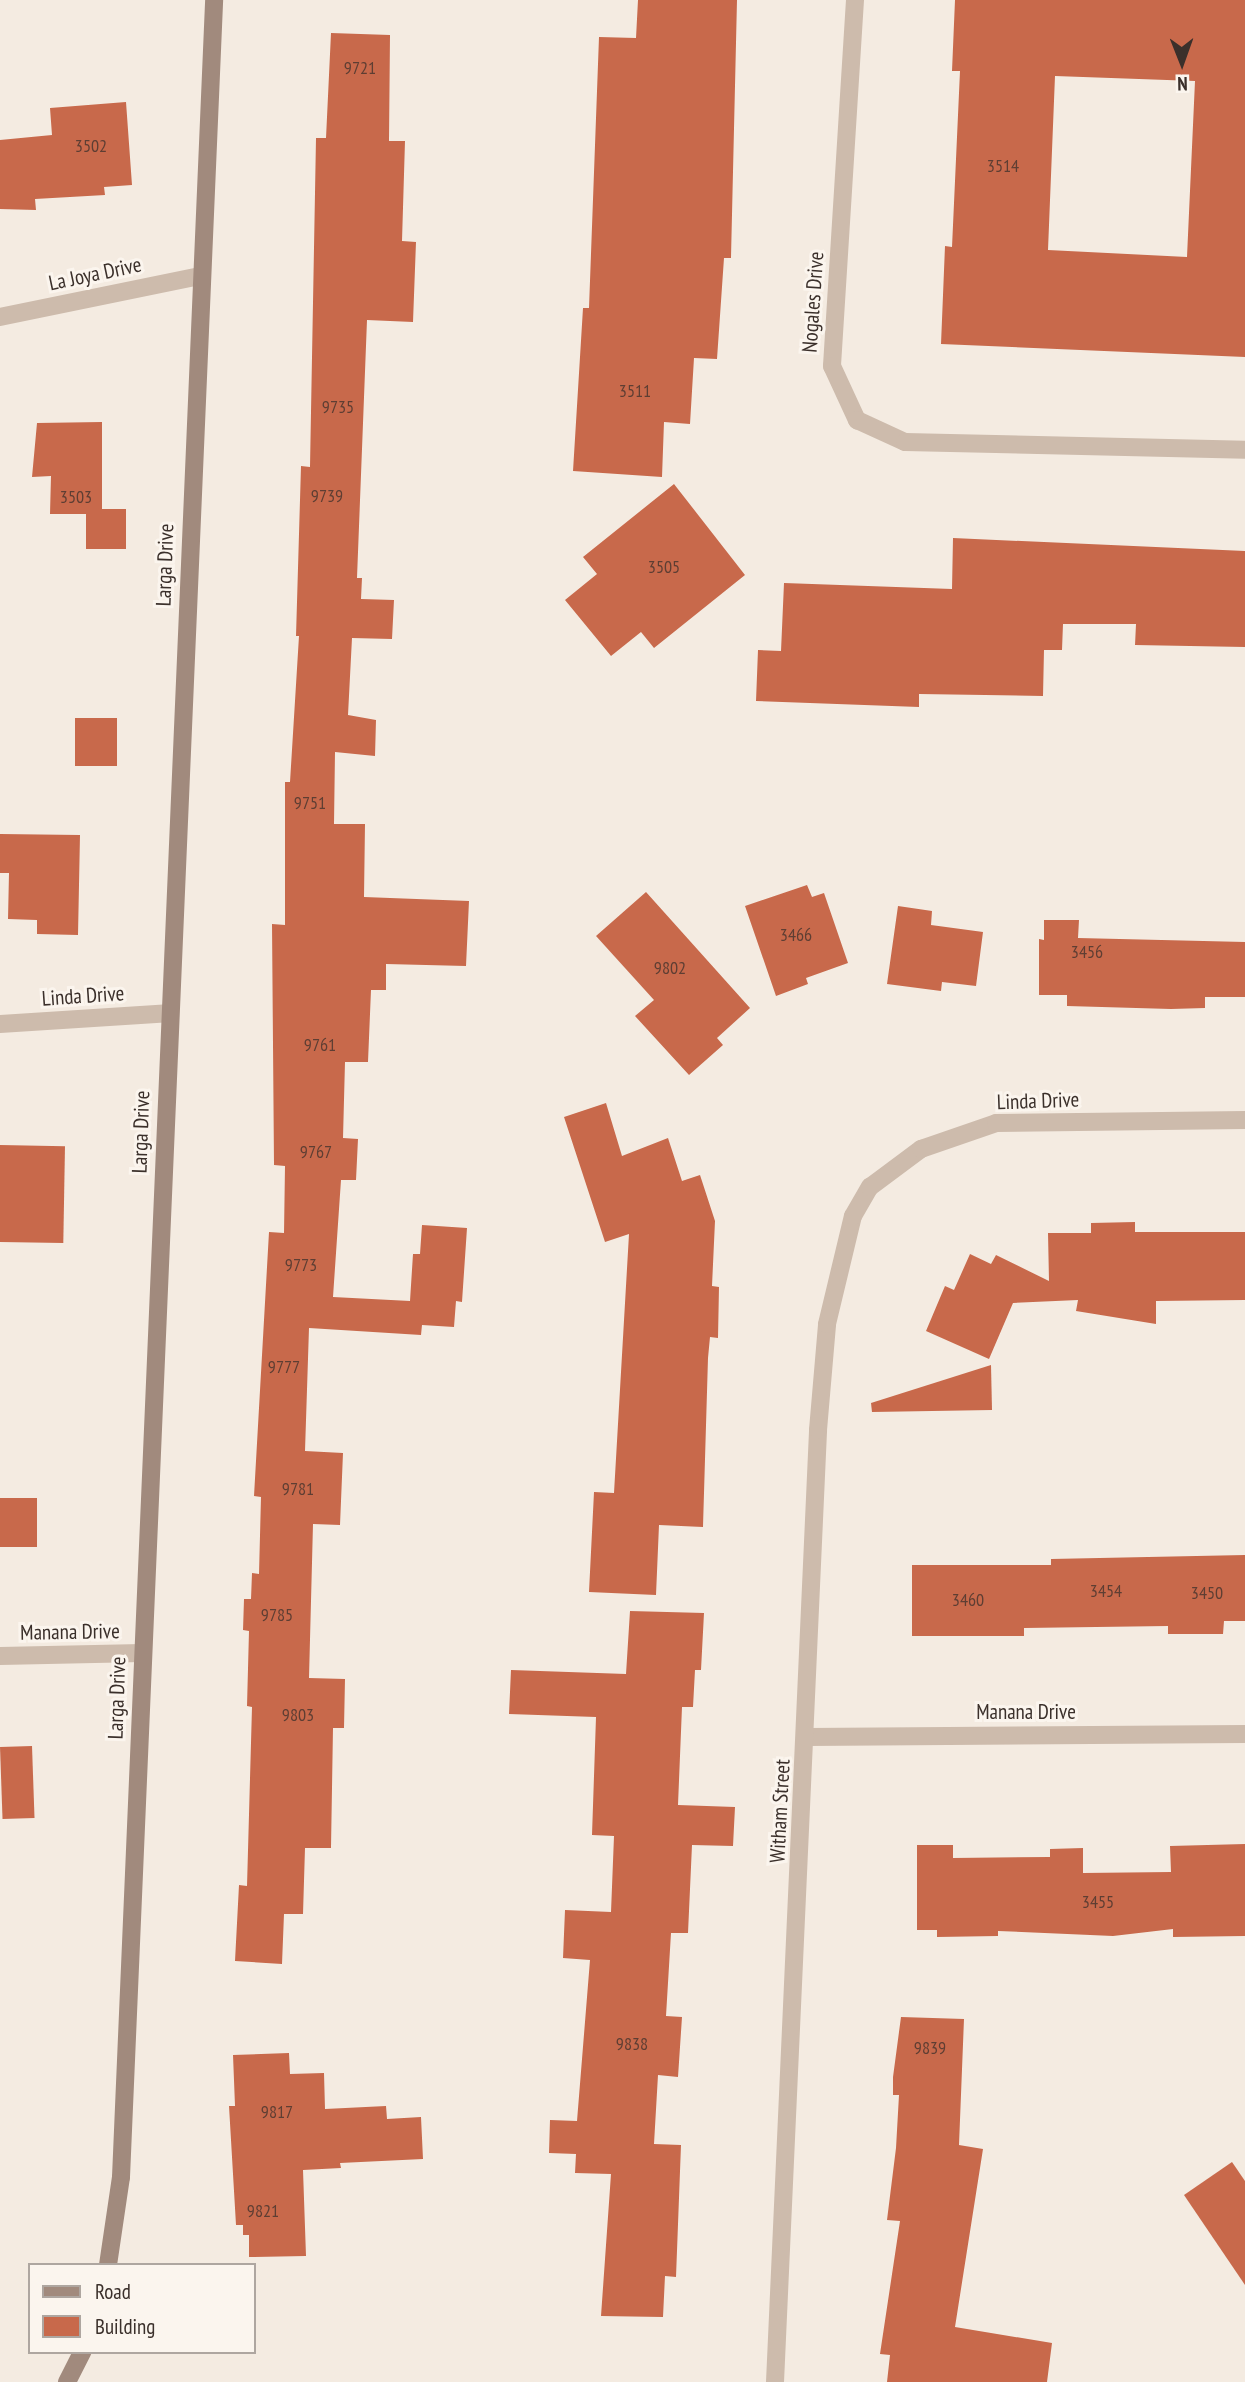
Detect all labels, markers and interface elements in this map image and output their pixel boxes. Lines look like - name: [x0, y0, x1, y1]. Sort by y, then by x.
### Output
- north arrow: [1147, 28, 1217, 98]
- house number: 9721: [344, 57, 376, 79]
- text: N: [1177, 72, 1188, 96]
- house number: 3502: [75, 135, 107, 157]
- house number: 3514: [987, 155, 1019, 177]
- street label: Nogales Drive: [797, 251, 829, 353]
- street label: La Joya Drive: [46, 252, 144, 296]
- house number: 3511: [619, 380, 651, 402]
- house number: 9735: [322, 396, 354, 418]
- house number: 9739: [311, 485, 343, 507]
- house number: 3503: [60, 486, 92, 508]
- street label: Larga Drive: [151, 523, 179, 607]
- house number: 3505: [648, 556, 680, 578]
- house number: 9751: [294, 792, 326, 814]
- house number: 3466: [780, 924, 812, 946]
- house number: 3456: [1071, 941, 1103, 963]
- house number: 9802: [654, 957, 686, 979]
- street label: Linda Drive: [41, 981, 125, 1011]
- house number: 9761: [304, 1034, 336, 1056]
- street label: Linda Drive: [996, 1087, 1080, 1115]
- street label: Larga Drive: [127, 1090, 155, 1174]
- house number: 9767: [300, 1141, 332, 1163]
- house number: 9773: [285, 1254, 317, 1276]
- house number: 9777: [268, 1356, 300, 1378]
- house number: 9781: [282, 1478, 314, 1500]
- house number: 3454: [1090, 1580, 1122, 1602]
- house number: 3450: [1191, 1582, 1223, 1604]
- house number: 3460: [952, 1589, 984, 1611]
- house number: 9785: [261, 1604, 293, 1626]
- street label: Manana Drive: [20, 1619, 120, 1645]
- street label: Larga Drive: [103, 1656, 131, 1740]
- street label: Manana Drive: [976, 1699, 1076, 1725]
- house number: 9803: [282, 1704, 314, 1726]
- street label: Witham Street: [765, 1759, 795, 1863]
- house number: 3455: [1082, 1891, 1114, 1913]
- house number: 9838: [616, 2033, 648, 2055]
- house number: 9839: [914, 2037, 946, 2059]
- house number: 9817: [261, 2101, 293, 2123]
- house number: 9821: [247, 2200, 279, 2222]
- legend: [28, 2263, 256, 2354]
- text: Road: [95, 2278, 131, 2305]
- text: Building: [95, 2313, 155, 2340]

